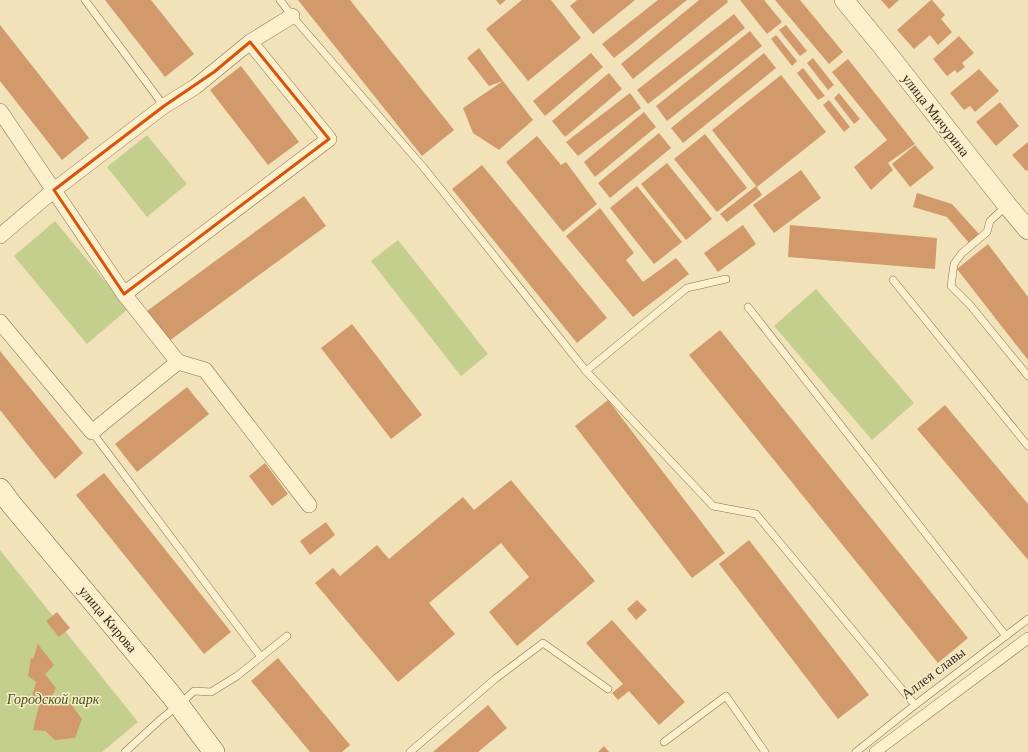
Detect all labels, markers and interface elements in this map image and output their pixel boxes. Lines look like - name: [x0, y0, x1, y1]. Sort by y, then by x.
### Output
- street label: улица Мичурина: [899, 71, 973, 160]
- street label: улица Кирова: [76, 583, 140, 656]
- street label: Аллея славы: [899, 644, 969, 702]
- park label: Городской парк: [6, 692, 100, 707]

